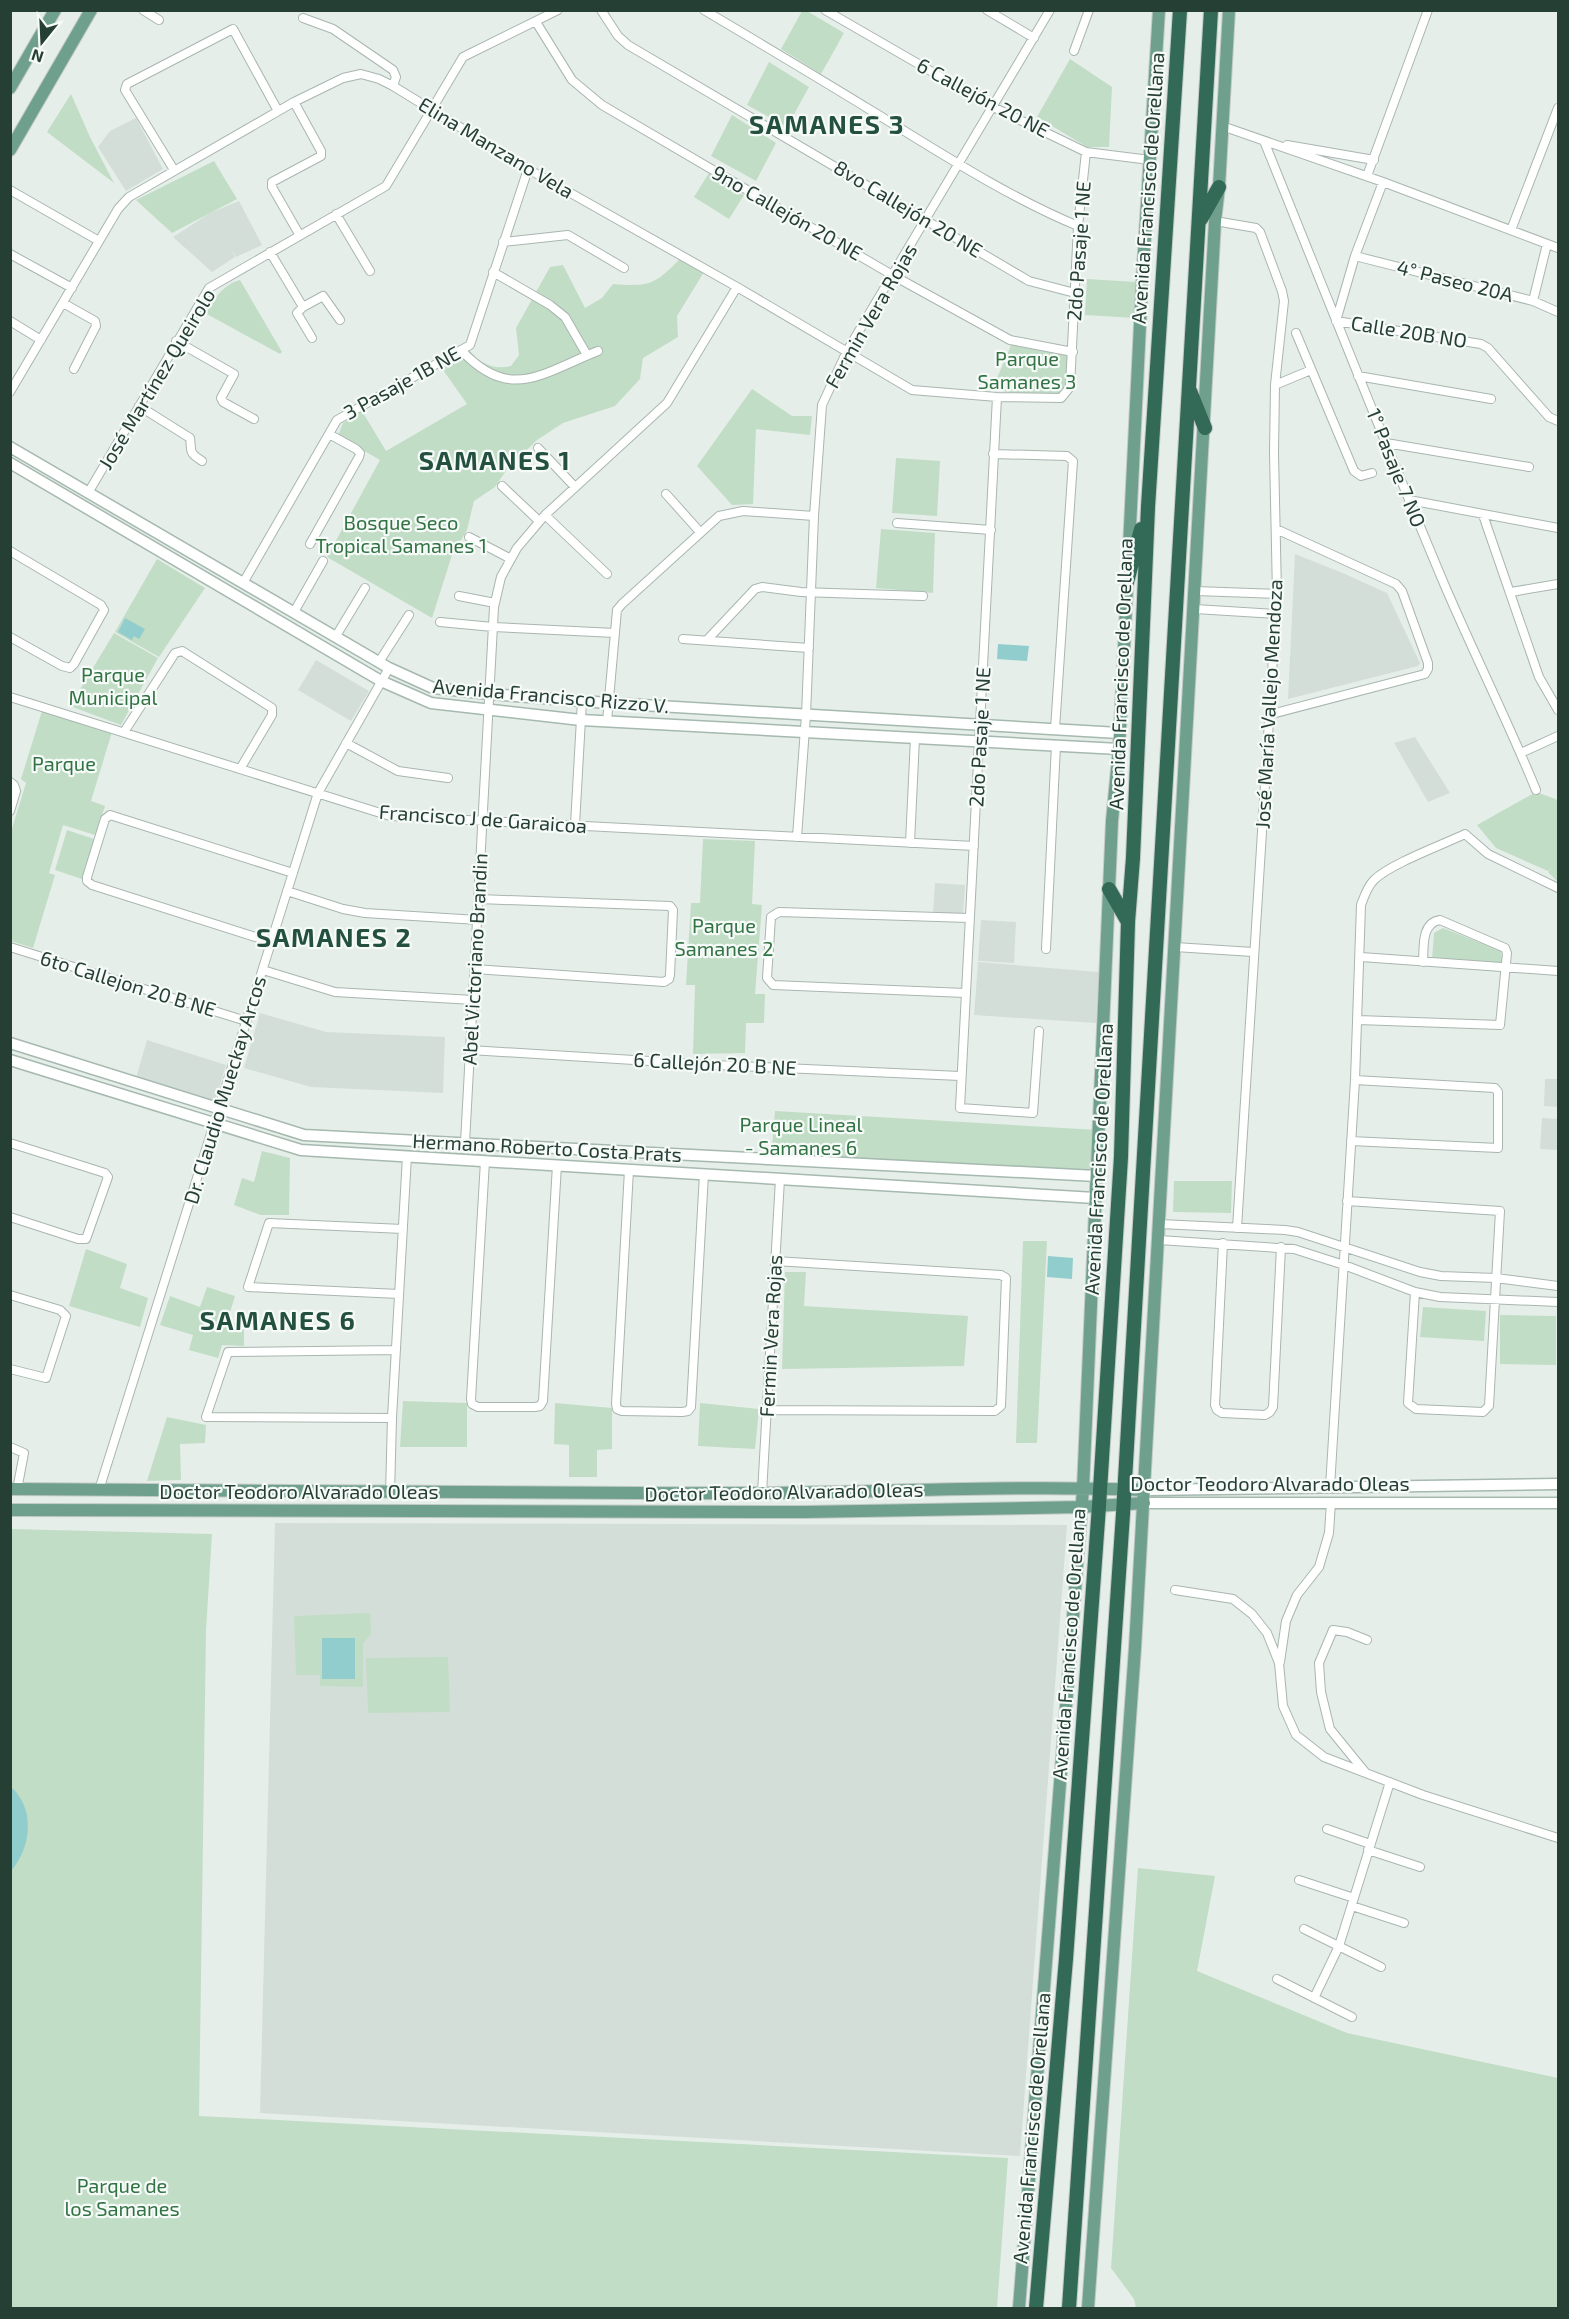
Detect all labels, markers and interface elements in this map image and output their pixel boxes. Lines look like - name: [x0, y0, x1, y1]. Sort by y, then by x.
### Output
- north arrow: [12, 12, 72, 72]
- text: N: [29, 46, 46, 68]
- street label: Avenida Francisco de Orellana: [1126, 51, 1168, 324]
- street label: 6 Callejón 20 NE: [913, 52, 1054, 142]
- street label: Elina Manzano Vela: [415, 91, 578, 203]
- district label: SAMANES 3: [749, 108, 905, 139]
- street label: 8vo Callejón 20 NE: [830, 154, 987, 262]
- street label: 9no Callejón 20 NE: [708, 159, 867, 265]
- street label: 2do Pasaje 1 NE: [1061, 180, 1095, 322]
- street label: Fermin Vera Rojas: [819, 239, 921, 392]
- street label: 4° Paseo 20A: [1395, 254, 1517, 306]
- street label: José Martínez Queirolo: [93, 284, 220, 473]
- street label: Calle 20B NO: [1349, 310, 1469, 352]
- street label: 3 Pasaje 1B NE: [339, 340, 464, 424]
- park label: Parque Samanes 3: [978, 346, 1076, 393]
- street label: 1° Pasaje 7 NO: [1362, 405, 1432, 530]
- district label: SAMANES 1: [419, 444, 571, 475]
- park label: Bosque Seco Tropical Samanes 1: [315, 510, 487, 557]
- street label: Avenida Francisco de Orellana: [1103, 538, 1137, 810]
- street label: José María Vallejo Mendoza: [1249, 579, 1287, 829]
- park label: Parque Municipal: [69, 662, 157, 709]
- street label: 2do Pasaje 1 NE: [963, 666, 995, 808]
- street label: Avenida Francisco Rizzo V.: [432, 673, 670, 717]
- park label: Parque: [32, 751, 96, 775]
- street label: Francisco J de Garaicoa: [378, 799, 588, 837]
- street label: Abel Victoriano Brandin: [456, 852, 492, 1066]
- park label: Parque Samanes 2: [675, 913, 773, 960]
- district label: SAMANES 2: [256, 921, 412, 952]
- street label: 6to Callejon 20 B NE: [38, 945, 219, 1021]
- street label: Dr. Claudio Mueckay Arcos: [178, 973, 270, 1207]
- street label: Avenida Francisco de Orellana: [1079, 1022, 1117, 1295]
- street label: 6 Callejón 20 B NE: [633, 1047, 797, 1079]
- park label: Parque Lineal - Samanes 6: [739, 1112, 863, 1159]
- street label: Hermano Roberto Costa Prats: [412, 1128, 682, 1166]
- street label: Fermin Vera Rojas: [754, 1254, 786, 1418]
- district label: SAMANES 6: [200, 1304, 356, 1335]
- street label: Doctor Teodoro Alvarado Oleas: [1130, 1471, 1410, 1495]
- street label: Doctor Teodoro Alvarado Oleas: [644, 1477, 924, 1505]
- street label: Doctor Teodoro Alvarado Oleas: [159, 1479, 439, 1503]
- street label: Avenida Francisco de Orellana: [1047, 1507, 1089, 1780]
- street label: Avenida Francisco de Orellana: [1007, 1991, 1055, 2265]
- park label: Parque de los Samanes: [64, 2173, 180, 2220]

